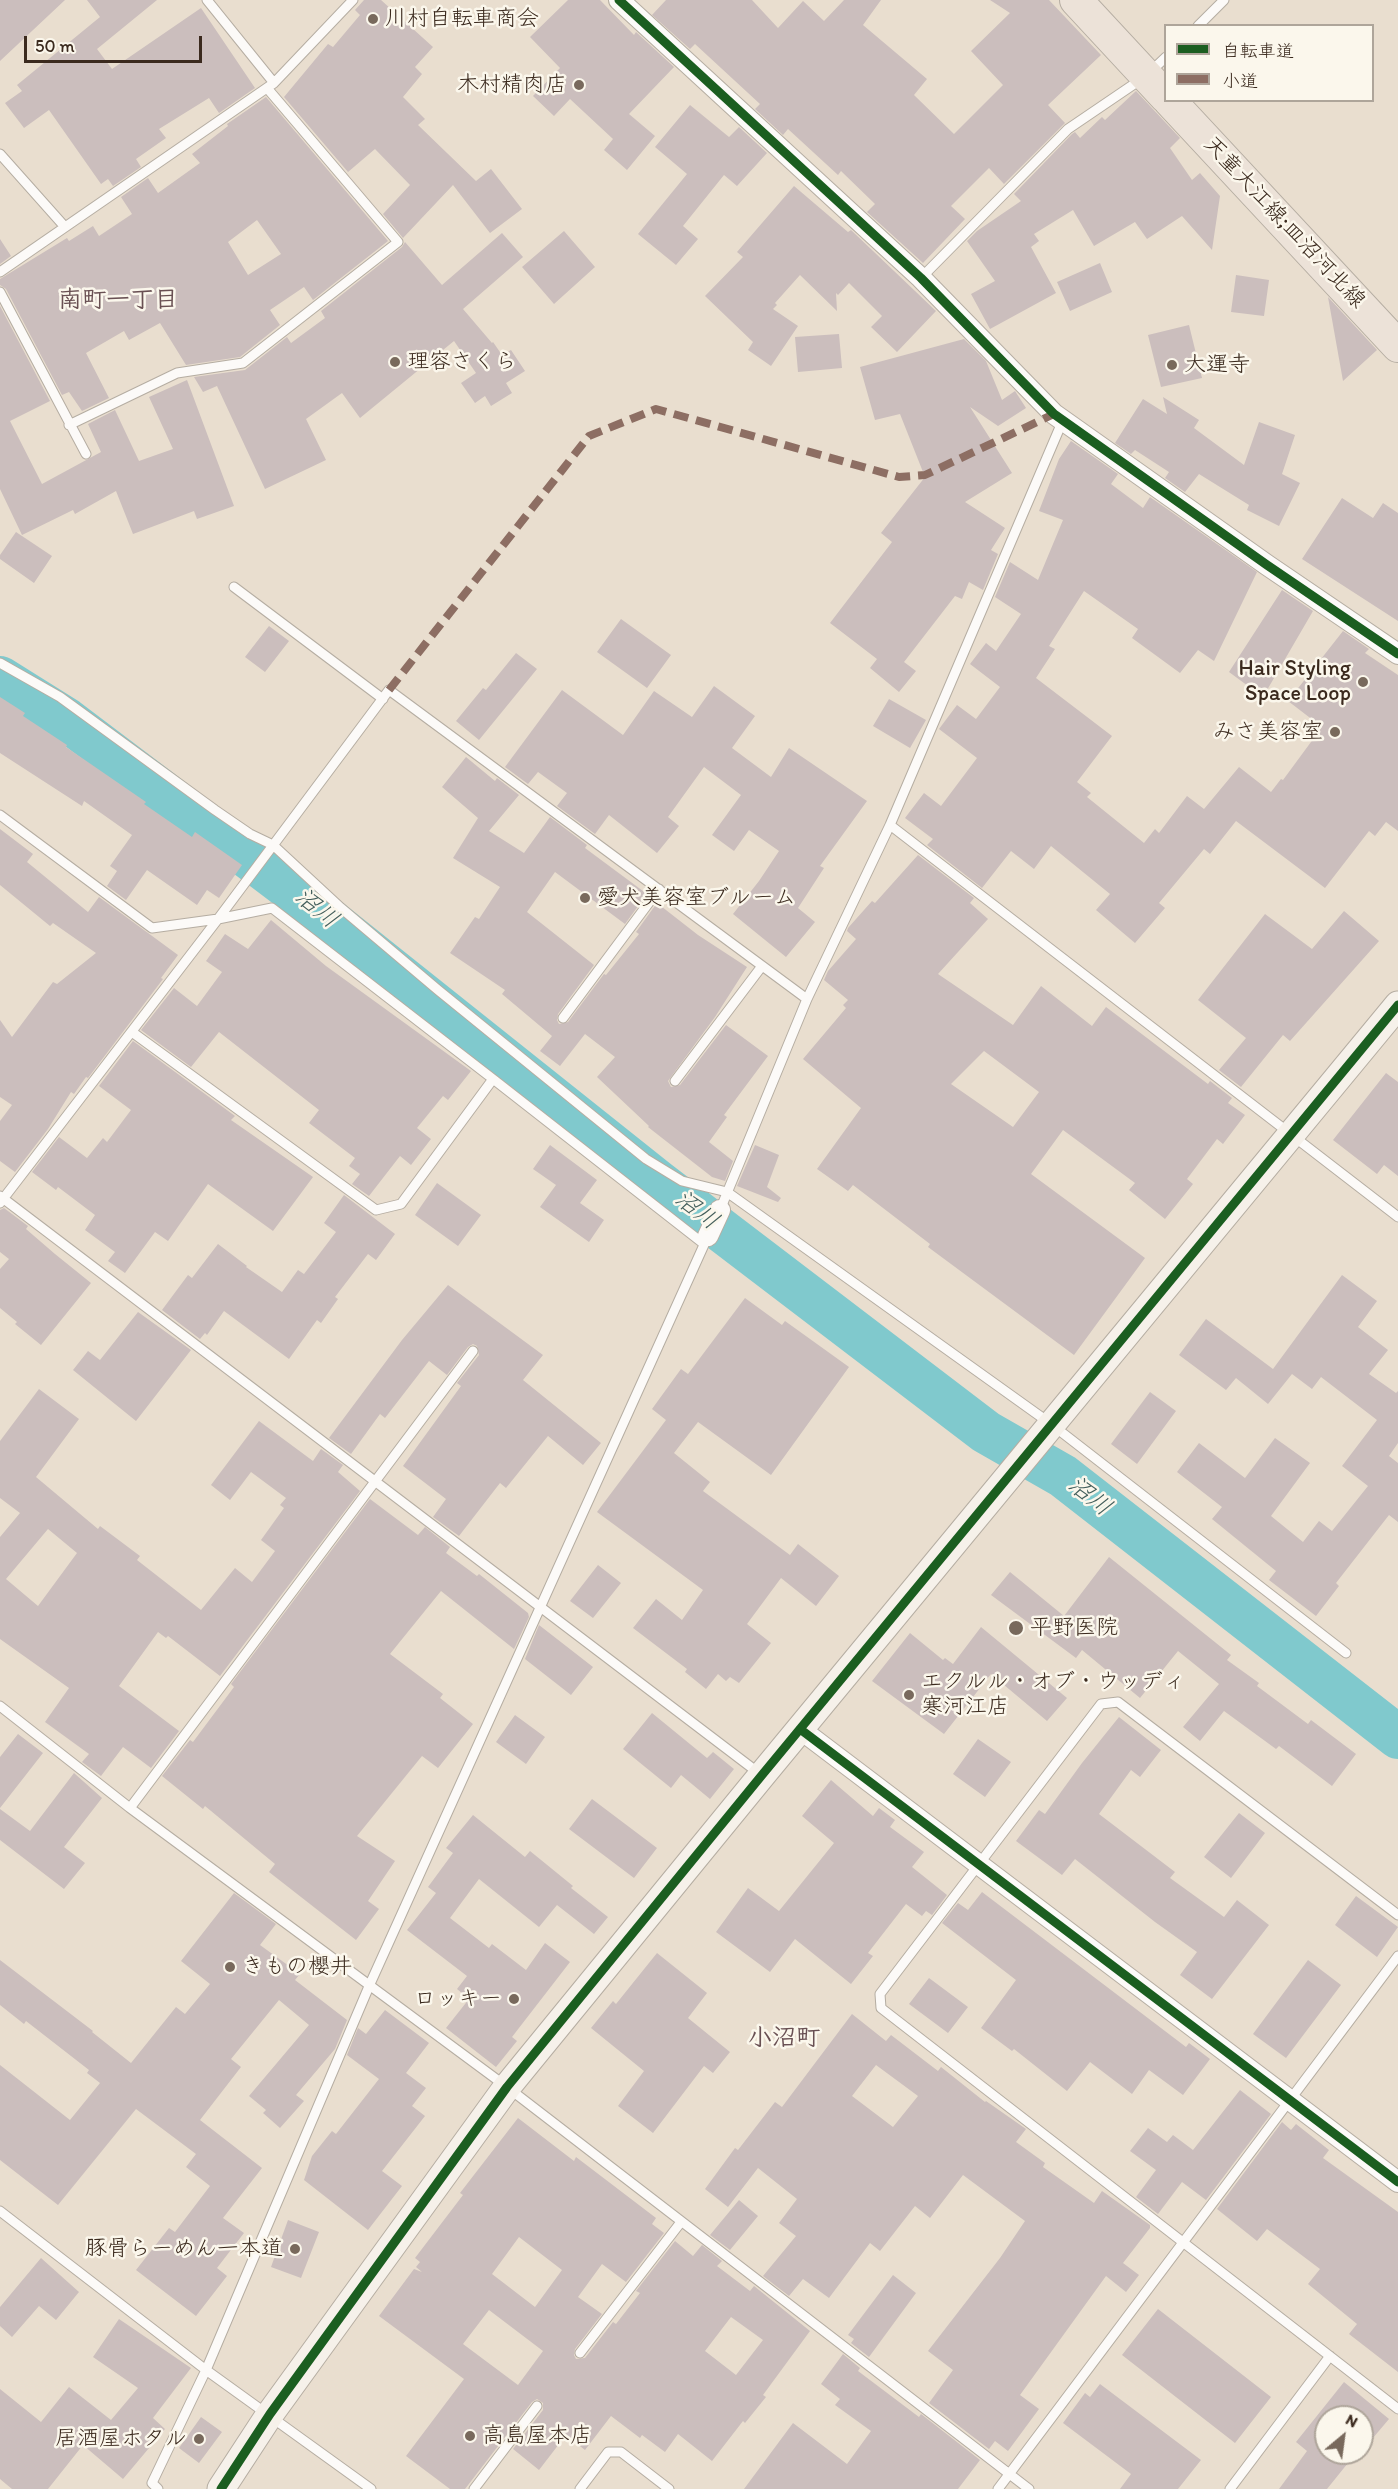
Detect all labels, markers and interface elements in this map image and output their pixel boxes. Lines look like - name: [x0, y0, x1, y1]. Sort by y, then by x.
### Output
- place label: 川村自転車商会: [385, 6, 539, 32]
- marker: 川村自転車商会: [366, 12, 380, 26]
- scale bar: [27, 24, 206, 62]
- legend: [1164, 24, 1374, 102]
- text: 50 m: [35, 35, 75, 57]
- text: 自転車道: [1222, 40, 1294, 62]
- text: 小道: [1222, 70, 1258, 92]
- place label: 木村精肉店: [457, 72, 567, 98]
- marker: 木村精肉店: [572, 78, 586, 92]
- street label: 天童大江線;皿沼河北線: [1197, 132, 1371, 314]
- district label: 南町一丁目: [58, 287, 178, 315]
- place label: 理容さくら: [407, 349, 517, 375]
- place label: 大運寺: [1184, 352, 1250, 378]
- marker: 理容さくら: [388, 355, 402, 369]
- marker: 大運寺: [1165, 358, 1179, 372]
- place label: Hair Styling Space Loop: [1239, 656, 1351, 708]
- marker: Hair Styling Space Loop: [1356, 675, 1370, 689]
- place label: みさ美容室: [1213, 719, 1323, 745]
- marker: みさ美容室: [1328, 725, 1342, 739]
- water label: 沼川: [288, 883, 344, 935]
- place label: 愛犬美容室ブルーム: [597, 885, 796, 911]
- marker: 愛犬美容室ブルーム: [578, 891, 592, 905]
- water label: 沼川: [668, 1185, 724, 1237]
- water label: 沼川: [1061, 1471, 1117, 1523]
- place label: 平野医院: [1030, 1615, 1118, 1641]
- marker: 平野医院: [1007, 1619, 1025, 1637]
- place label: エクルル・オブ・ウッディ 寒河江店: [921, 1669, 1185, 1720]
- marker: エクルル・オブ・ウッディ 寒河江店: [902, 1688, 916, 1702]
- place label: きもの櫻井: [242, 1954, 352, 1980]
- marker: きもの櫻井: [223, 1960, 237, 1974]
- place label: ロッキー: [414, 1986, 502, 2012]
- marker: ロッキー: [507, 1992, 521, 2006]
- district label: 小沼町: [748, 2025, 820, 2053]
- place label: 豚骨らーめん一本道: [85, 2236, 283, 2262]
- marker: 豚骨らーめん一本道: [288, 2242, 302, 2256]
- north arrow: [1314, 2405, 1374, 2465]
- text: N: [1343, 2410, 1361, 2431]
- place label: 高島屋本店: [482, 2423, 592, 2449]
- place label: 居酒屋ホタル: [55, 2426, 187, 2452]
- marker: 高島屋本店: [463, 2429, 477, 2443]
- marker: 居酒屋ホタル: [192, 2432, 206, 2446]

